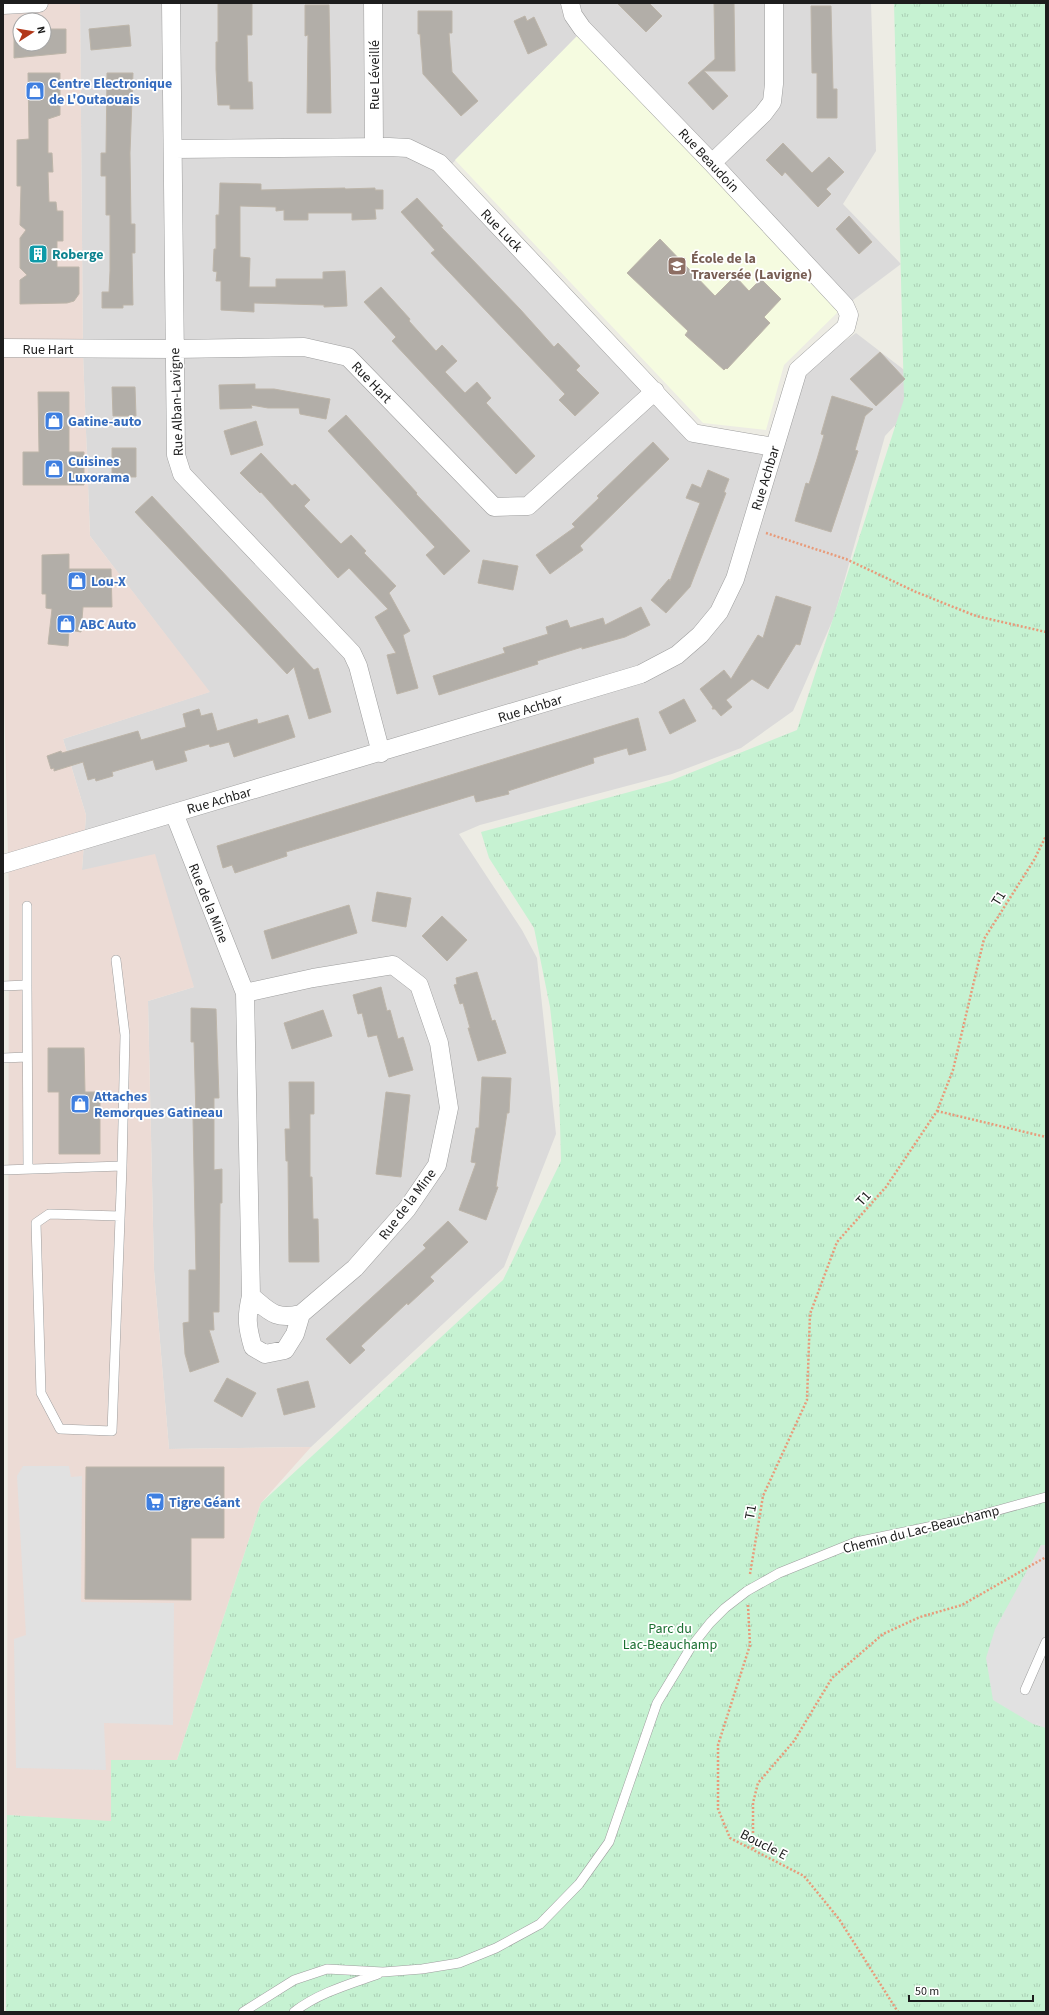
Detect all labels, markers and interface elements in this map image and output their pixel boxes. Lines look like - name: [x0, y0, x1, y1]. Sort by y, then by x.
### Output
- north arrow: [12, 12, 52, 52]
- text: N: [33, 25, 49, 35]
- street label: Rue Léveillé: [365, 40, 385, 110]
- place label: Centre Electronique de L'Outaouais: [49, 74, 172, 110]
- shop icon: Centre Electronique de L'Outaouais: [24, 80, 46, 102]
- street label: Rue Beaudoin: [673, 124, 743, 197]
- street label: Rue Luck: [476, 205, 527, 257]
- building icon: Roberge: [27, 243, 49, 265]
- place label: Roberge: [52, 245, 103, 265]
- place label: École de la Traversée (Lavigne): [691, 249, 812, 285]
- school or university icon: École de la Traversée (Lavigne): [666, 255, 688, 277]
- street label: Rue Hart: [22, 340, 74, 360]
- street label: Rue Alban-Lavigne: [165, 347, 189, 457]
- street label: Rue Hart: [346, 357, 396, 408]
- shop icon: Gatine-auto: [43, 410, 65, 432]
- place label: Gatine-auto: [68, 412, 142, 432]
- street label: Rue Achbar: [747, 443, 785, 513]
- place label: Cuisines Luxorama: [68, 452, 130, 488]
- shop icon: Cuisines Luxorama: [43, 458, 65, 480]
- shop icon: Lou-X: [66, 570, 88, 592]
- place label: Lou-X: [91, 572, 126, 592]
- shop icon: ABC Auto: [55, 613, 77, 635]
- place label: ABC Auto: [79, 615, 136, 635]
- street label: Rue Achbar: [496, 690, 565, 728]
- street label: Rue Achbar: [185, 782, 254, 820]
- street label: Rue de la Mine: [183, 860, 233, 946]
- street label: T1: [987, 887, 1011, 910]
- place label: Attaches Remorques Gatineau: [93, 1087, 223, 1123]
- shop icon: Attaches Remorques Gatineau: [69, 1093, 91, 1115]
- street label: Rue de la Mine: [374, 1165, 441, 1244]
- street label: T1: [851, 1187, 876, 1211]
- supermarket icon: Tigre Géant: [144, 1491, 166, 1513]
- place label: Tigre Géant: [169, 1493, 241, 1513]
- street label: Chemin du Lac-Beauchamp: [841, 1501, 1002, 1559]
- street label: T1: [740, 1503, 762, 1521]
- park label: Parc du Lac-Beauchamp: [623, 1619, 717, 1655]
- street label: Boucle E: [737, 1825, 791, 1865]
- scale bar: [909, 1977, 1033, 2003]
- text: 50 m: [915, 1983, 939, 2000]

